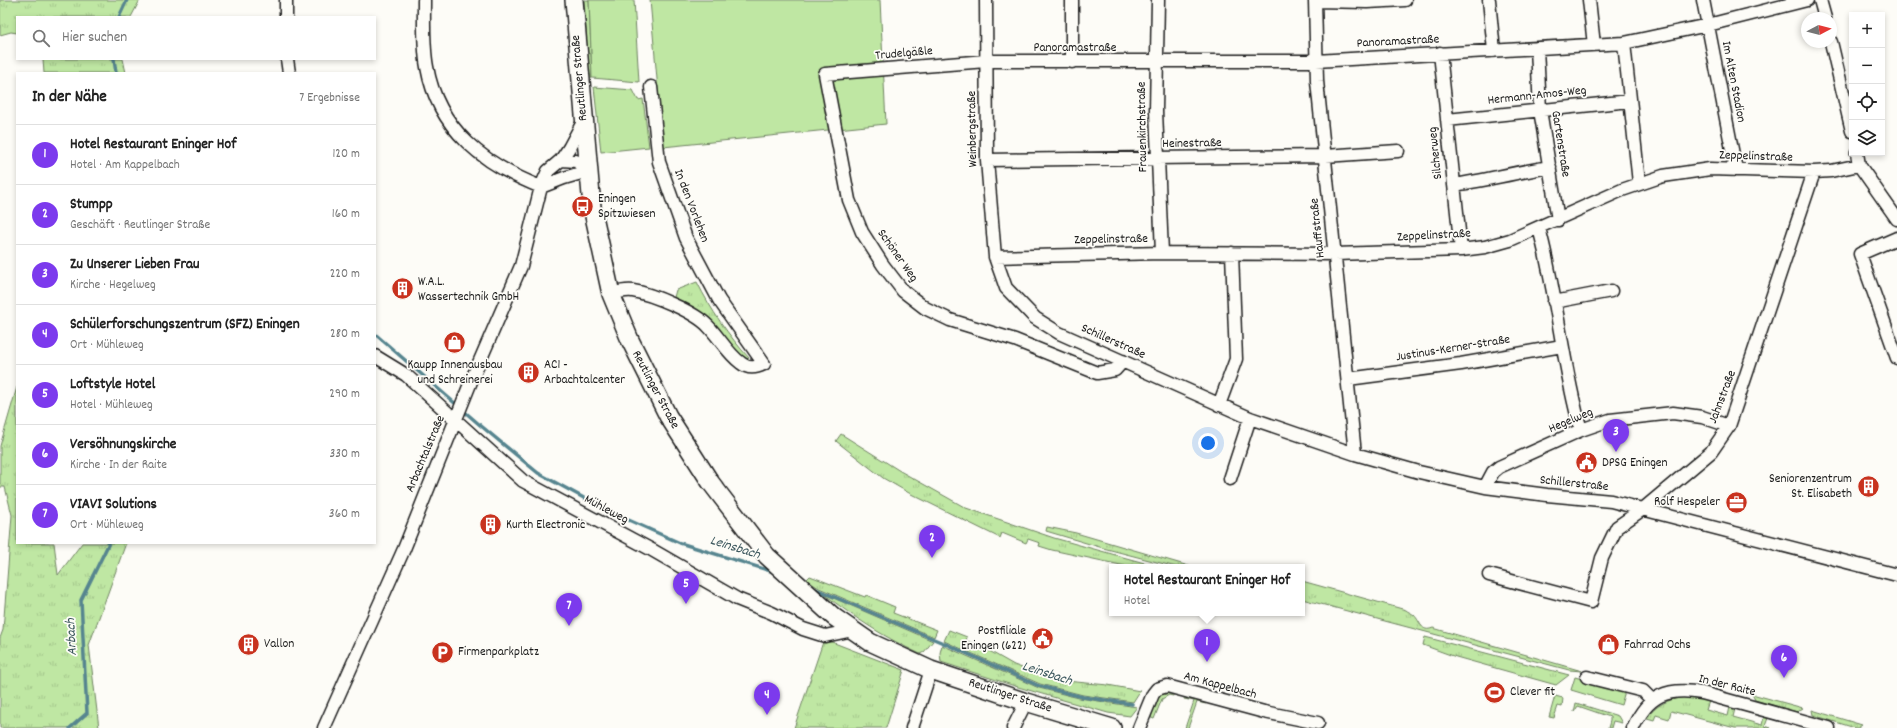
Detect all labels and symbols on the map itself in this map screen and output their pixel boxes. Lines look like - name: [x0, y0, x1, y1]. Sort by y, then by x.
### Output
- north arrow: [1801, 12, 1837, 48]
- street label: Panoramastraße: [1356, 30, 1440, 54]
- street label: Reutlinger Straße: [567, 34, 593, 122]
- street label: Panoramastraße: [1034, 39, 1117, 58]
- street label: Im Alten Stadion: [1716, 40, 1750, 124]
- street label: Trudelgäßle: [874, 42, 934, 66]
- street label: Frauenkirchstraße: [1133, 81, 1153, 173]
- street label: Hermann-Amos-Weg: [1487, 81, 1588, 111]
- street label: Weinbergstraße: [963, 90, 983, 167]
- street label: Gartenstraße: [1545, 109, 1575, 179]
- street label: Silcherweg: [1424, 125, 1448, 180]
- street label: Heinestraße: [1162, 134, 1222, 154]
- street label: Zeppelinstraße: [1719, 146, 1793, 168]
- street label: In den Vorlehen: [668, 167, 714, 245]
- place label: Eningen Spitzwiesen: [598, 190, 656, 224]
- bus stop icon: Eningen Spitzwiesen: [569, 193, 595, 219]
- street label: Hauffstraße: [1305, 197, 1331, 259]
- street label: Zeppelinstraße: [1397, 225, 1472, 247]
- street label: Schöner Weg: [872, 226, 922, 287]
- street label: Zeppelinstraße: [1074, 230, 1148, 250]
- place label: W.A.L. Wassertechnik GmbH: [418, 273, 519, 307]
- building icon: W.A.L. Wassertechnik GmbH: [390, 276, 416, 302]
- street label: Schillerstraße: [1078, 319, 1149, 365]
- shop icon: Kaupp Innenausbau und Schreinerei: [442, 330, 468, 356]
- street label: Justinus-Kerner-Straße: [1395, 331, 1512, 367]
- street label: Reutlinger Straße: [626, 347, 684, 433]
- place label: Kaupp Innenausbau und Schreinerei: [408, 356, 502, 390]
- place label: AC1 - Arbachtalcenter: [544, 356, 625, 390]
- building icon: AC1 - Arbachtalcenter: [515, 359, 541, 385]
- street label: Jahnstraße: [1704, 367, 1742, 426]
- street label: Hegelweg: [1546, 403, 1596, 439]
- street label: Arbachtalstraße: [401, 412, 451, 495]
- pin: 3: [1603, 419, 1629, 452]
- your location: [1198, 433, 1218, 453]
- public building icon: DPSG Eningen: [1573, 450, 1599, 476]
- place label: DPSG Eningen: [1602, 454, 1668, 473]
- place label: Seniorenzentrum St. Elisabeth: [1769, 470, 1852, 504]
- street label: Schillerstraße: [1539, 471, 1610, 497]
- building icon: Seniorenzentrum St. Elisabeth: [1855, 473, 1881, 499]
- office icon: Rolf Hespeler: [1723, 489, 1749, 515]
- street label: Mühleweg: [580, 490, 632, 530]
- place label: Rolf Hespeler: [1654, 493, 1720, 512]
- building icon: Kurth Electronic: [477, 512, 503, 538]
- place label: Kurth Electronic: [506, 516, 585, 535]
- pin: 2: [919, 525, 945, 558]
- water label: Leinsbach: [707, 531, 763, 565]
- pin: 5: [673, 571, 699, 604]
- pin: 7: [556, 593, 582, 626]
- water label: Arbach: [61, 617, 83, 656]
- place label: Postfiliale Eningen (622): [961, 622, 1026, 656]
- public building icon: Postfiliale Eningen (622): [1029, 625, 1055, 651]
- pin: 1: [1194, 629, 1220, 662]
- building icon: Vallon: [235, 631, 261, 657]
- shop icon: Fahrrad Ochs: [1595, 632, 1621, 658]
- place label: Vallon: [264, 635, 294, 654]
- place label: Fahrrad Ochs: [1624, 636, 1691, 655]
- parking icon: Firmenparkplatz: [430, 639, 456, 665]
- place label: Firmenparkplatz: [458, 643, 539, 662]
- pin: 6: [1771, 645, 1797, 678]
- water label: Leinsbach: [1019, 657, 1075, 692]
- street label: Am Kappelbach: [1181, 667, 1259, 705]
- street label: In der Raite: [1697, 670, 1758, 702]
- street label: Reutlinger Straße: [966, 674, 1054, 718]
- sports icon: Clever fit: [1482, 679, 1508, 705]
- pin: 4: [754, 682, 780, 715]
- place label: Clever fit: [1510, 683, 1555, 702]

